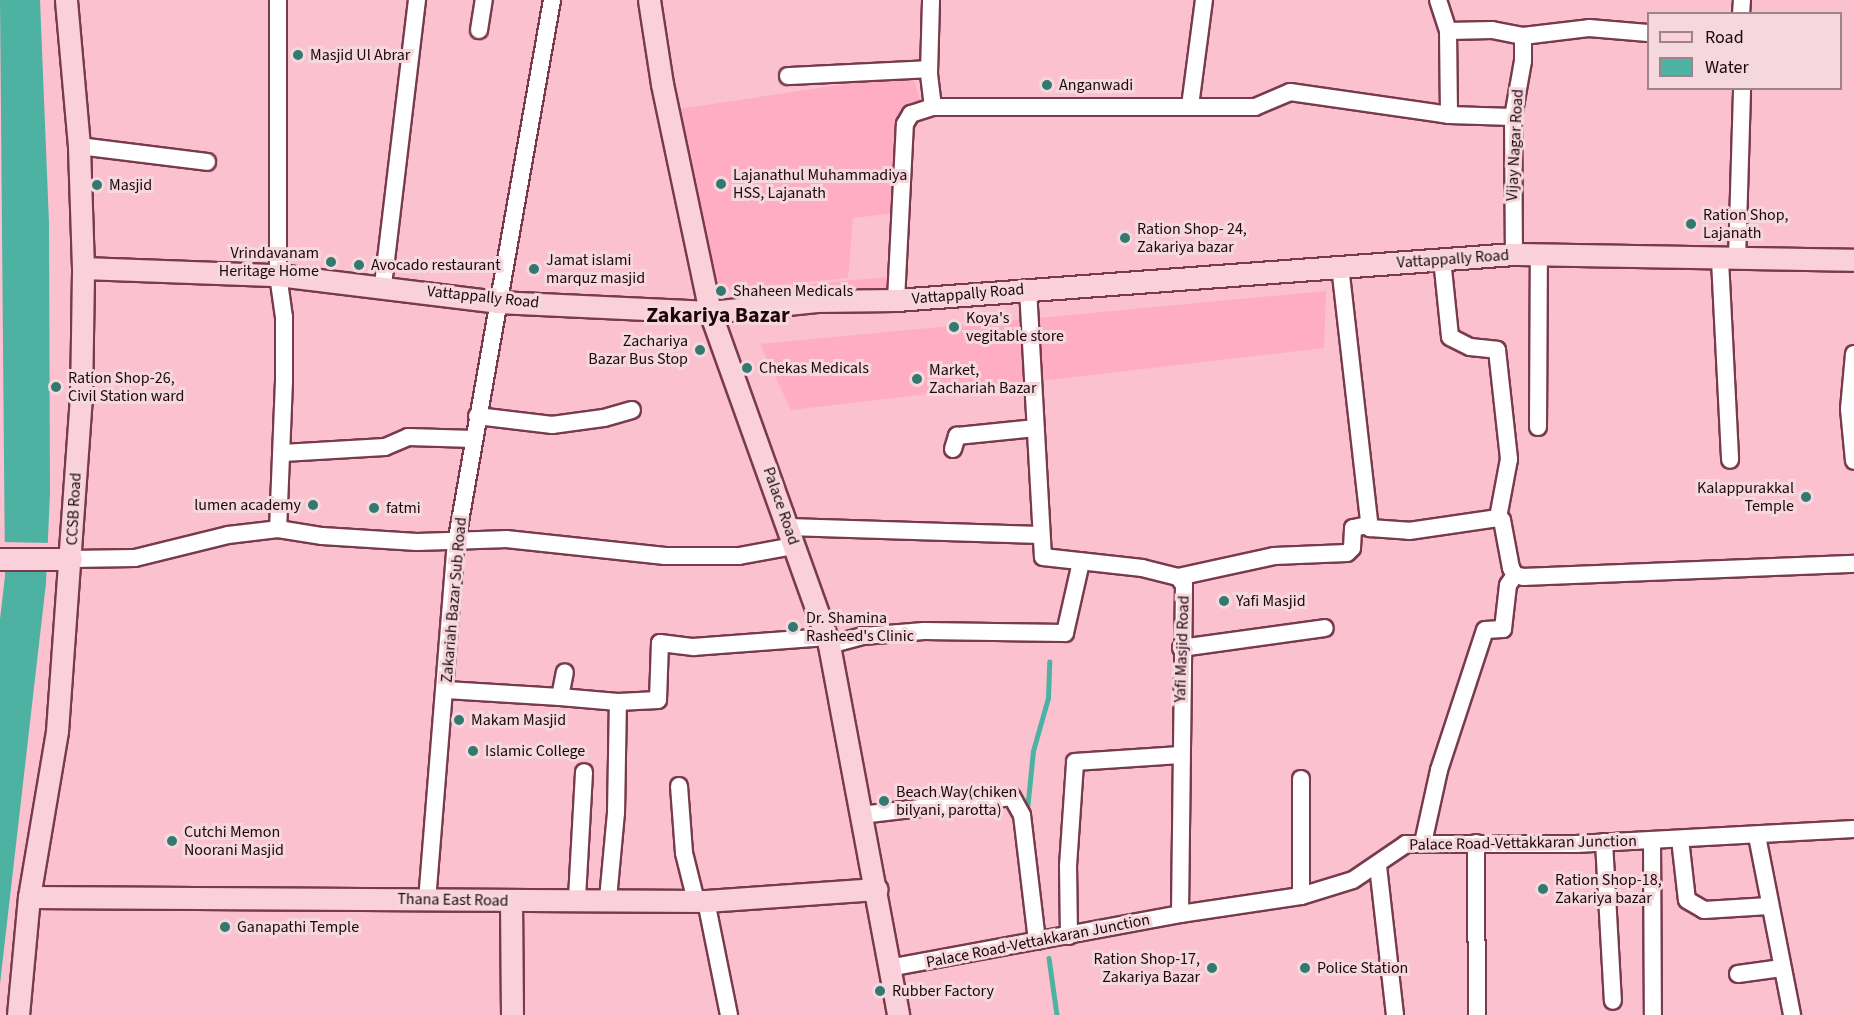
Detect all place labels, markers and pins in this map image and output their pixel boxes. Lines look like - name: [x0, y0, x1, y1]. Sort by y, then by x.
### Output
- place label: Masjid Ul Abrar: [310, 45, 410, 65]
- marker: Masjid Ul Abrar: [291, 48, 305, 62]
- place label: Anganwadi: [1059, 75, 1133, 95]
- marker: Anganwadi: [1040, 78, 1054, 92]
- place label: Lajanathul Muhammadiya HSS, Lajanath: [733, 165, 907, 203]
- place label: Masjid: [109, 175, 152, 195]
- marker: Lajanathul Muhammadiya HSS, Lajanath: [714, 177, 728, 191]
- marker: Masjid: [90, 178, 104, 192]
- place label: Ration Shop, Lajanath: [1703, 205, 1788, 243]
- marker: Ration Shop, Lajanath: [1684, 217, 1698, 231]
- place label: Ration Shop- 24, Zakariya bazar: [1137, 219, 1247, 257]
- marker: Ration Shop- 24, Zakariya bazar: [1118, 231, 1132, 245]
- place label: Vrindavanam Heritage Home: [219, 243, 319, 281]
- place label: Jamat islami marquz masjid: [546, 250, 645, 288]
- marker: Vrindavanam Heritage Home: [324, 255, 338, 269]
- place label: Avocado restaurant: [371, 255, 501, 275]
- marker: Avocado restaurant: [352, 258, 366, 272]
- marker: Jamat islami marquz masjid: [527, 262, 541, 276]
- place label: Shaheen Medicals: [733, 281, 853, 301]
- marker: Shaheen Medicals: [714, 284, 728, 298]
- place label: Koya's vegitable store: [966, 308, 1064, 346]
- marker: Koya's vegitable store: [947, 320, 961, 334]
- place label: Zachariya Bazar Bus Stop: [588, 331, 688, 369]
- marker: Zachariya Bazar Bus Stop: [693, 343, 707, 357]
- place label: Chekas Medicals: [759, 358, 869, 378]
- place label: Market, Zachariah Bazar: [929, 360, 1036, 398]
- marker: Chekas Medicals: [740, 361, 754, 375]
- place label: Ration Shop-26, Civil Station ward: [68, 368, 184, 406]
- marker: Market, Zachariah Bazar: [910, 372, 924, 386]
- marker: Ration Shop-26, Civil Station ward: [49, 380, 63, 394]
- place label: Kalappurakkal Temple: [1697, 478, 1794, 516]
- marker: Kalappurakkal Temple: [1799, 490, 1813, 504]
- place label: lumen academy: [194, 495, 301, 515]
- marker: lumen academy: [306, 498, 320, 512]
- place label: fatmi: [386, 498, 421, 518]
- marker: fatmi: [367, 501, 381, 515]
- place label: Yafi Masjid: [1236, 591, 1306, 611]
- marker: Yafi Masjid: [1217, 594, 1231, 608]
- place label: Dr. Shamina Rasheed's Clinic: [806, 608, 914, 646]
- marker: Dr. Shamina Rasheed's Clinic: [784, 618, 802, 636]
- place label: Makam Masjid: [471, 710, 566, 730]
- marker: Makam Masjid: [452, 713, 466, 727]
- place label: Islamic College: [485, 741, 585, 761]
- marker: Islamic College: [466, 744, 480, 758]
- place label: Beach Way(chiken bilyani, parotta): [896, 782, 1017, 820]
- marker: Beach Way(chiken bilyani, parotta): [877, 794, 891, 808]
- place label: Cutchi Memon Noorani Masjid: [184, 822, 284, 860]
- marker: Cutchi Memon Noorani Masjid: [165, 834, 179, 848]
- place label: Ration Shop-18, Zakariya bazar: [1555, 870, 1662, 908]
- marker: Ration Shop-18, Zakariya bazar: [1536, 882, 1550, 896]
- place label: Ganapathi Temple: [237, 917, 359, 937]
- marker: Ganapathi Temple: [218, 920, 232, 934]
- place label: Ration Shop-17, Zakariya Bazar: [1093, 949, 1200, 987]
- place label: Police Station: [1317, 958, 1408, 978]
- marker: Ration Shop-17, Zakariya Bazar: [1205, 961, 1219, 975]
- marker: Police Station: [1298, 961, 1312, 975]
- place label: Rubber Factory: [892, 981, 994, 1001]
- marker: Rubber Factory: [873, 984, 887, 998]

